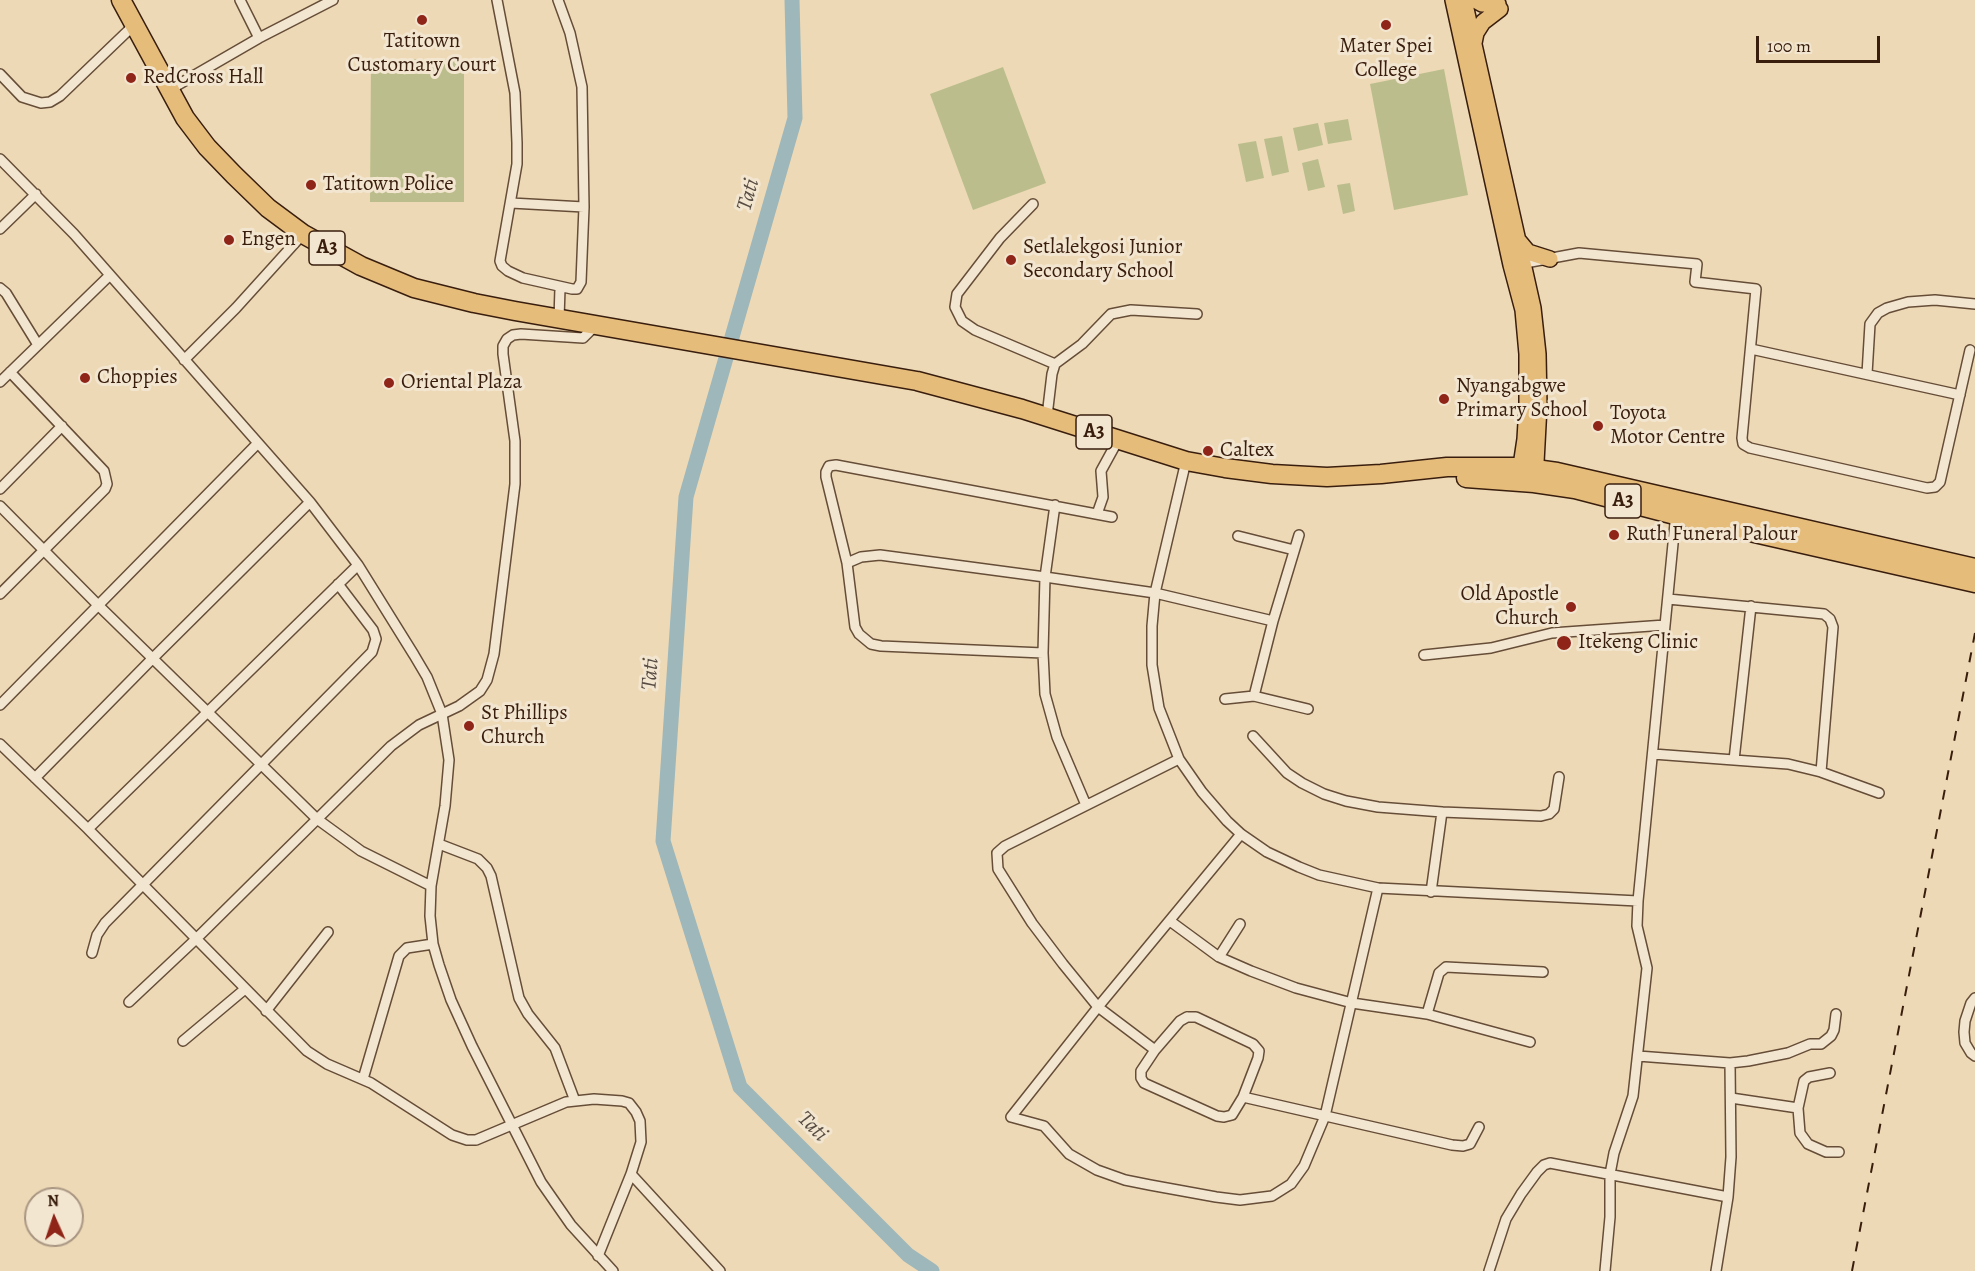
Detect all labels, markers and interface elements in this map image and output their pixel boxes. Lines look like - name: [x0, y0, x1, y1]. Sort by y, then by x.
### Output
- marker: Tatitown Customary Court: [415, 13, 429, 27]
- marker: Mater Spei College: [1379, 18, 1393, 32]
- scale bar: [1759, 24, 1884, 62]
- place label: Tatitown Customary Court: [348, 29, 496, 79]
- place label: Mater Spei College: [1339, 34, 1433, 84]
- text: 100 m: [1767, 34, 1811, 58]
- place label: RedCross Hall: [143, 65, 263, 91]
- marker: RedCross Hall: [124, 71, 138, 85]
- place label: Tatitown Police: [323, 172, 454, 198]
- water label: Tati: [732, 176, 766, 214]
- marker: Tatitown Police: [304, 178, 318, 192]
- place label: Engen: [241, 227, 296, 253]
- road number: A3: [309, 231, 345, 265]
- marker: Engen: [222, 233, 236, 247]
- place label: Setlalekgosi Junior Secondary School: [1023, 235, 1183, 285]
- marker: Setlalekgosi Junior Secondary School: [1004, 253, 1018, 267]
- place label: Choppies: [97, 365, 178, 391]
- place label: Oriental Plaza: [401, 370, 522, 396]
- marker: Choppies: [78, 371, 92, 385]
- place label: Nyangabgwe Primary School: [1456, 374, 1587, 424]
- marker: Oriental Plaza: [382, 376, 396, 390]
- marker: Nyangabgwe Primary School: [1437, 392, 1451, 406]
- place label: Toyota Motor Centre: [1610, 401, 1725, 451]
- road number: A3: [1076, 415, 1112, 449]
- marker: Toyota Motor Centre: [1591, 419, 1605, 433]
- place label: Caltex: [1220, 438, 1274, 464]
- marker: Caltex: [1201, 444, 1215, 458]
- road number: A3: [1605, 484, 1641, 518]
- place label: Ruth Funeral Palour: [1626, 522, 1798, 548]
- marker: Ruth Funeral Palour: [1607, 528, 1621, 542]
- place label: Old Apostle Church: [1461, 582, 1559, 632]
- marker: Old Apostle Church: [1564, 600, 1578, 614]
- place label: Itekeng Clinic: [1578, 630, 1698, 656]
- marker: Itekeng Clinic: [1555, 634, 1573, 652]
- water label: Tati: [637, 657, 665, 691]
- place label: St Phillips Church: [481, 701, 568, 751]
- marker: St Phillips Church: [462, 719, 476, 733]
- water label: Tati: [791, 1106, 833, 1148]
- north arrow: [24, 1187, 84, 1247]
- text: N: [47, 1190, 60, 1212]

